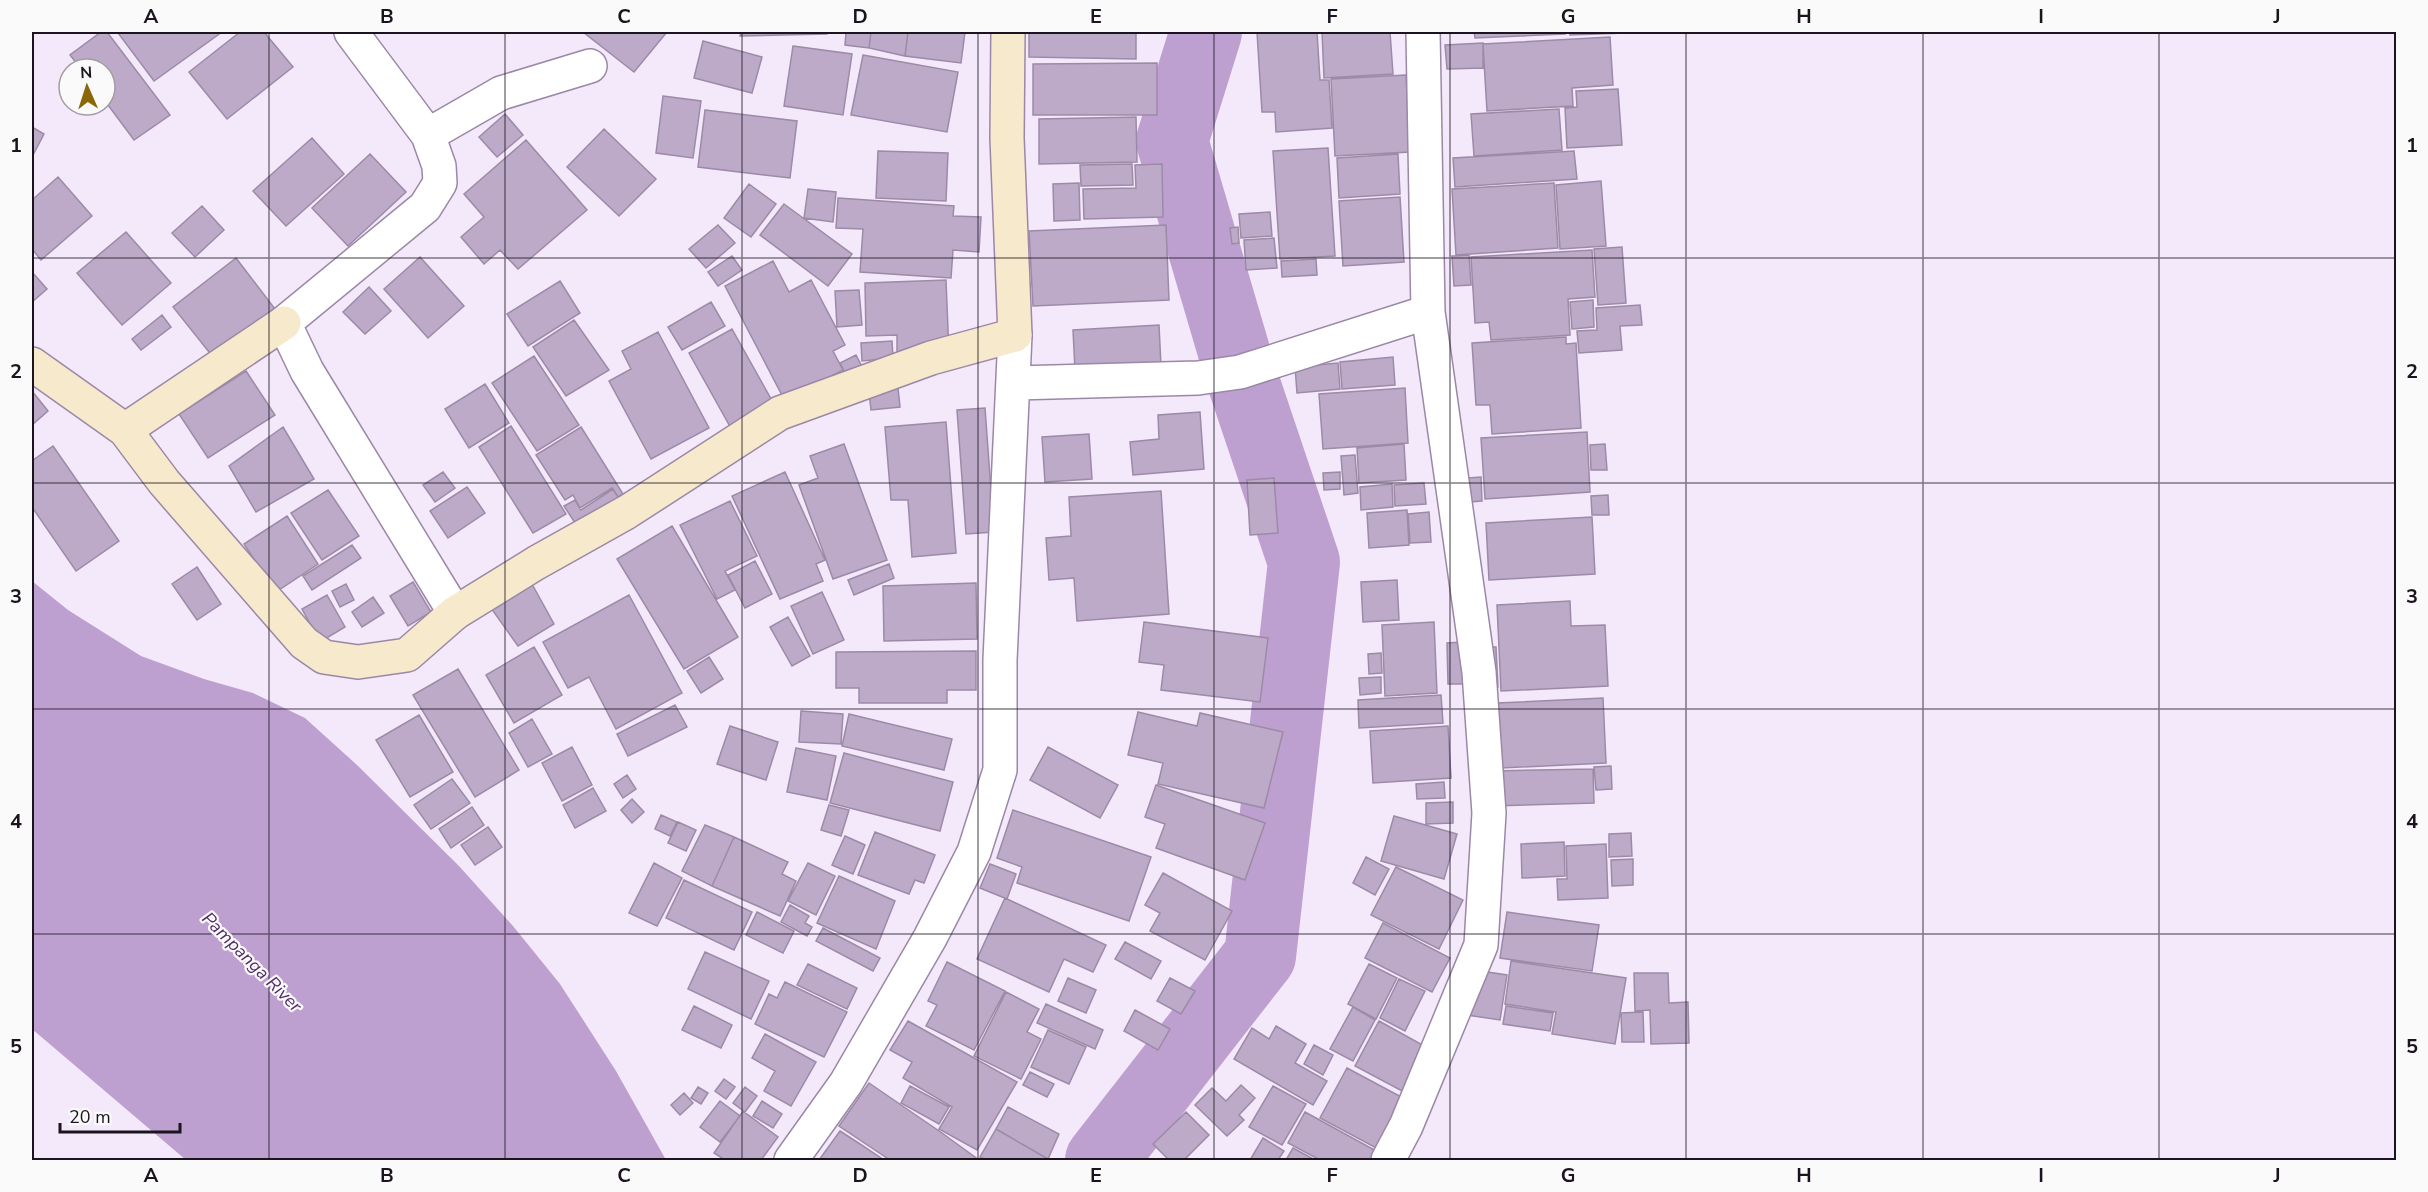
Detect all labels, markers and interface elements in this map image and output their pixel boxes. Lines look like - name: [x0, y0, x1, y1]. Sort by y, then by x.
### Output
- text: A: [144, 3, 159, 30]
- text: B: [380, 3, 394, 30]
- text: C: [617, 3, 631, 30]
- text: D: [852, 3, 868, 30]
- text: E: [1090, 3, 1102, 30]
- text: F: [1326, 3, 1338, 30]
- text: G: [1561, 3, 1575, 30]
- text: H: [1796, 3, 1812, 30]
- text: I: [2038, 3, 2044, 30]
- text: J: [2272, 3, 2281, 30]
- north arrow: [57, 57, 117, 117]
- text: N: [80, 62, 93, 84]
- text: 1: [10, 132, 22, 159]
- text: 1: [2406, 132, 2418, 159]
- text: 2: [10, 358, 22, 385]
- text: 2: [2406, 358, 2418, 385]
- text: 3: [10, 583, 22, 610]
- text: 3: [2406, 583, 2418, 610]
- text: 4: [10, 808, 22, 835]
- text: 4: [2406, 808, 2418, 835]
- water label: Pampanga River: [197, 907, 308, 1018]
- text: 5: [10, 1033, 22, 1060]
- text: 5: [2406, 1033, 2418, 1060]
- scale bar: [60, 1096, 180, 1134]
- text: 20 m: [69, 1105, 111, 1129]
- text: A: [144, 1162, 159, 1189]
- text: B: [380, 1162, 394, 1189]
- text: C: [617, 1162, 631, 1189]
- text: D: [852, 1162, 868, 1189]
- text: E: [1090, 1162, 1102, 1189]
- text: F: [1326, 1162, 1338, 1189]
- text: G: [1561, 1162, 1575, 1189]
- text: H: [1796, 1162, 1812, 1189]
- text: I: [2038, 1162, 2044, 1189]
- text: J: [2272, 1162, 2281, 1189]

